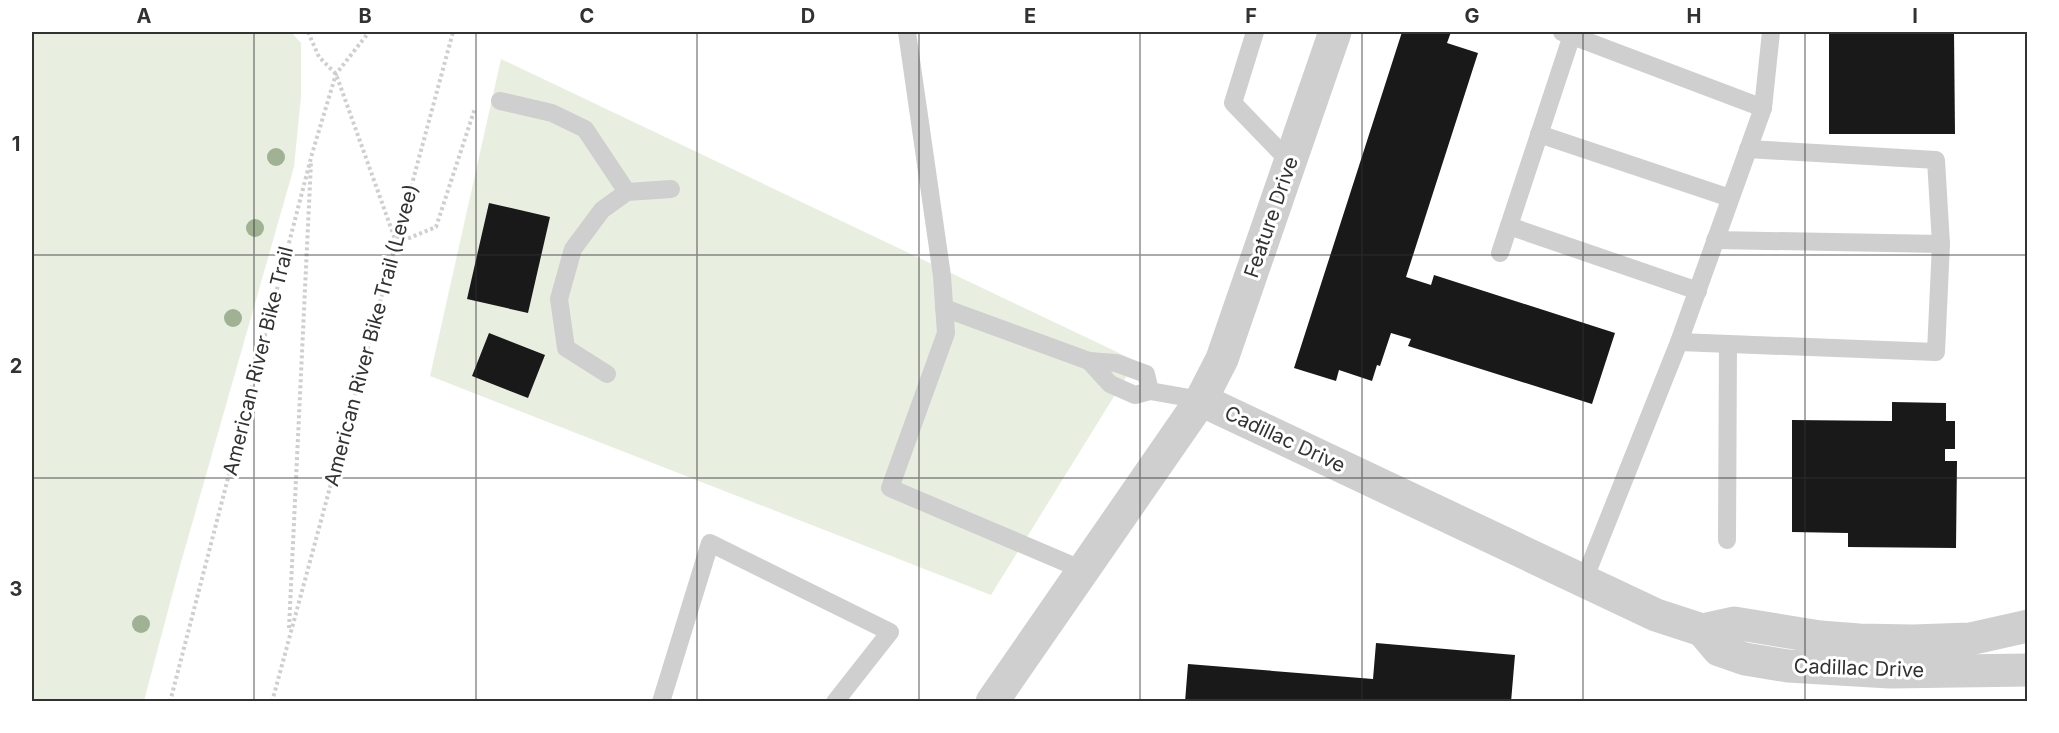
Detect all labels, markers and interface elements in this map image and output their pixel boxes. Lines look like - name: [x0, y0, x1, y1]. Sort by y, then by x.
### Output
- text: A: [137, 4, 152, 28]
- text: B: [358, 4, 372, 28]
- text: C: [580, 4, 594, 28]
- text: D: [801, 4, 815, 28]
- text: E: [1024, 4, 1036, 28]
- text: F: [1245, 4, 1257, 28]
- text: G: [1464, 4, 1480, 28]
- text: H: [1687, 4, 1701, 28]
- text: I: [1912, 4, 1918, 28]
- text: 1: [12, 132, 20, 156]
- street label: Feature Drive: [1239, 153, 1303, 281]
- street label: American River Bike Trail (Levee): [319, 181, 423, 489]
- street label: American River Bike Trail: [218, 244, 298, 478]
- text: 2: [10, 354, 22, 378]
- street label: Cadillac Drive: [1221, 401, 1349, 477]
- text: 3: [10, 577, 22, 601]
- street label: Cadillac Drive: [1793, 654, 1925, 682]

